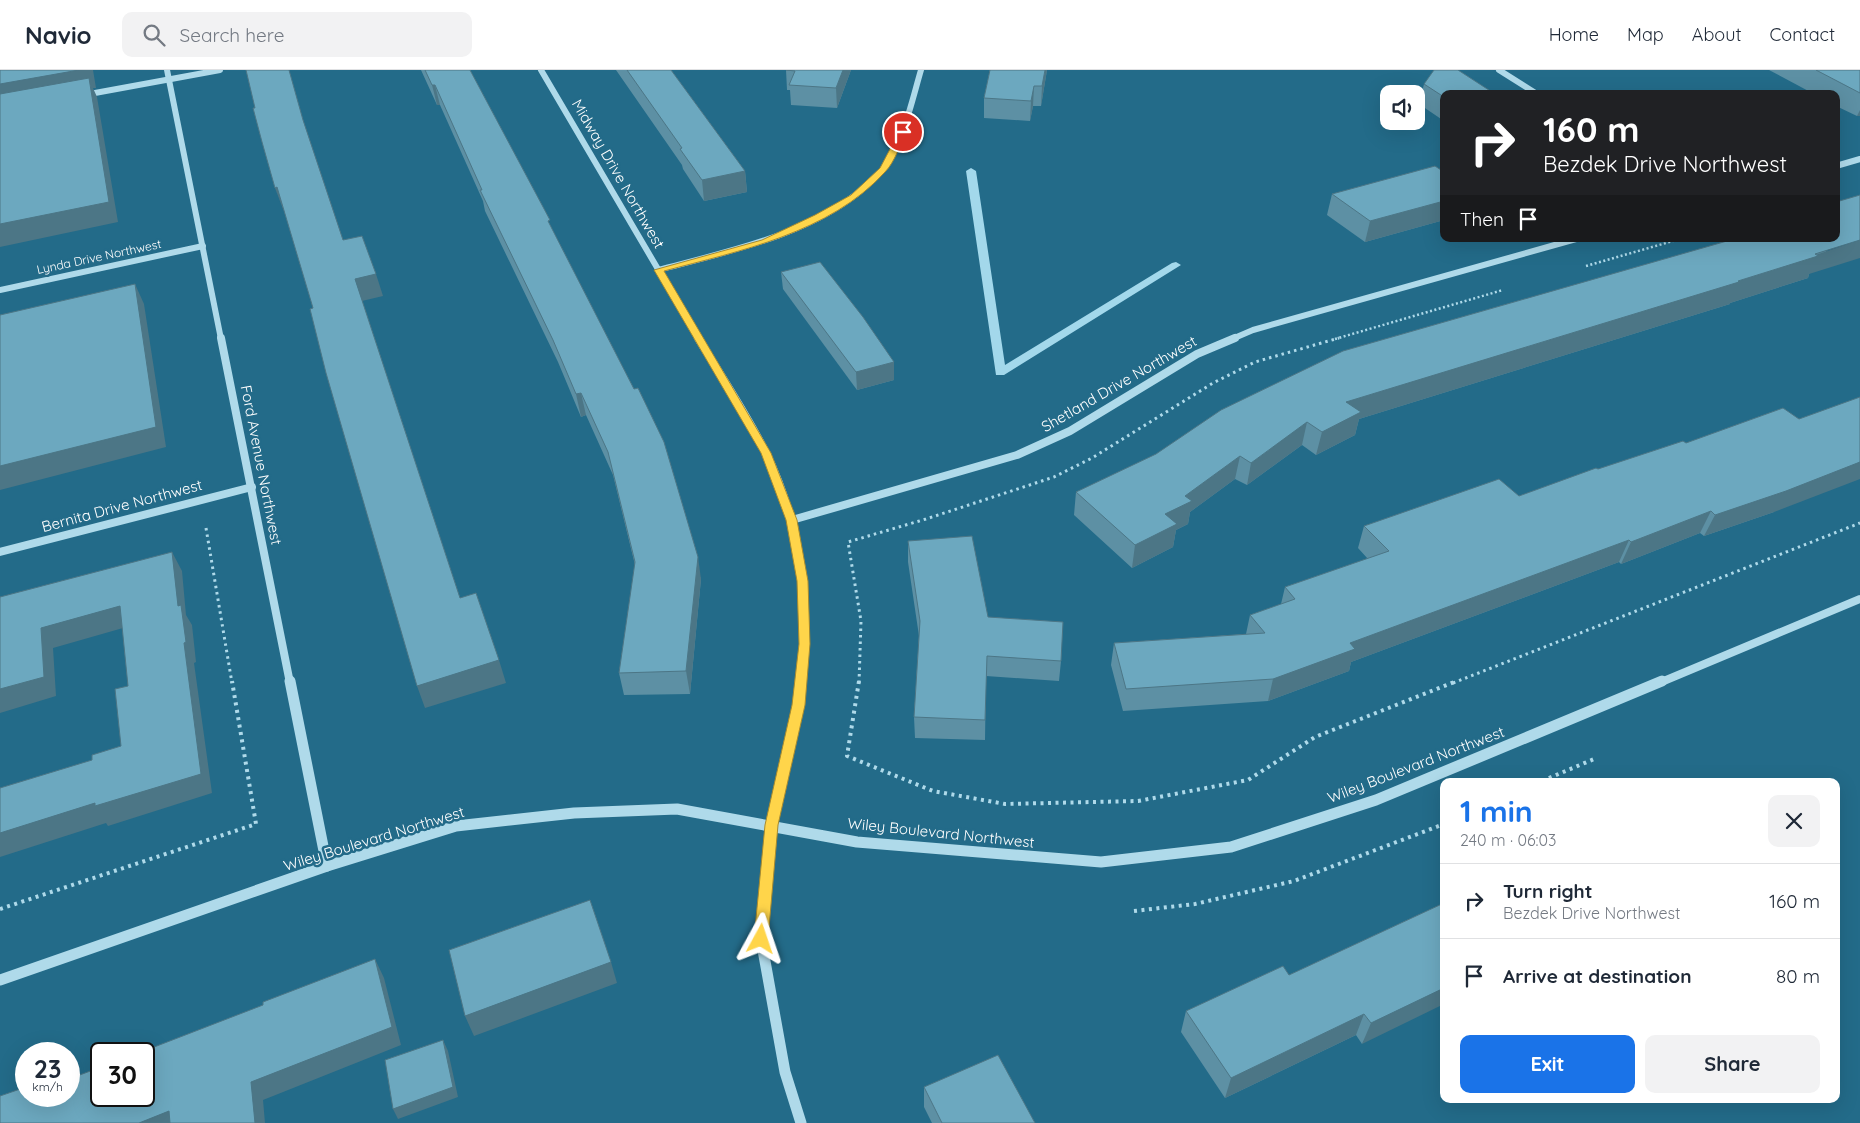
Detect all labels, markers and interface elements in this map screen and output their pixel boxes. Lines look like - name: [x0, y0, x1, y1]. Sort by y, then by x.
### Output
- search box: [122, 12, 472, 57]
- text: Navio: [25, 20, 92, 50]
- icon: search: [140, 21, 168, 49]
- text: Search here: [180, 23, 284, 47]
- text: Home: [1549, 23, 1599, 46]
- text: Map: [1627, 23, 1664, 46]
- text: About: [1692, 23, 1742, 46]
- text: Contact: [1770, 23, 1835, 46]
- map controls: [1380, 85, 1425, 130]
- button: sound: [1380, 85, 1425, 130]
- street label: Midway Drive Northwest: [568, 96, 669, 252]
- text: 160 m: [1543, 107, 1640, 151]
- icon: right: [1460, 110, 1525, 175]
- pin: [882, 111, 924, 153]
- icon: arrive: [889, 118, 917, 146]
- text: Bezdek Drive Northwest: [1543, 150, 1787, 178]
- icon: arrive: [1514, 205, 1542, 233]
- text: Then: [1460, 207, 1504, 231]
- street label: Lynda Drive Northwest: [35, 236, 162, 277]
- street label: Shetland Drive Northwest: [1038, 331, 1200, 436]
- street label: Ford Avenue Northwest: [237, 383, 286, 547]
- street label: Bernita Drive Northwest: [39, 475, 204, 536]
- street label: Wiley Boulevard Northwest: [1325, 722, 1507, 807]
- text: 1 min: [1460, 792, 1533, 830]
- button: close: [1768, 795, 1820, 847]
- street label: Wiley Boulevard Northwest: [281, 802, 466, 875]
- street label: Wiley Boulevard Northwest: [847, 813, 1035, 852]
- text: 240 m · 06:03: [1460, 830, 1556, 850]
- text: Turn right: [1503, 879, 1592, 903]
- icon: right: [1460, 887, 1488, 915]
- text: 160 m: [1769, 889, 1820, 913]
- text: Bezdek Drive Northwest: [1503, 903, 1680, 923]
- position arrow: [734, 912, 786, 964]
- icon: arrive: [1460, 962, 1488, 990]
- text: Arrive at destination: [1503, 964, 1692, 988]
- text: 80 m: [1776, 964, 1820, 988]
- button: Exit: [1460, 1035, 1635, 1093]
- button: Share: [1645, 1035, 1820, 1093]
- speed limit sign: 30: [90, 1042, 155, 1107]
- text: 23: [34, 1053, 61, 1084]
- text: km/h: [32, 1079, 63, 1094]

